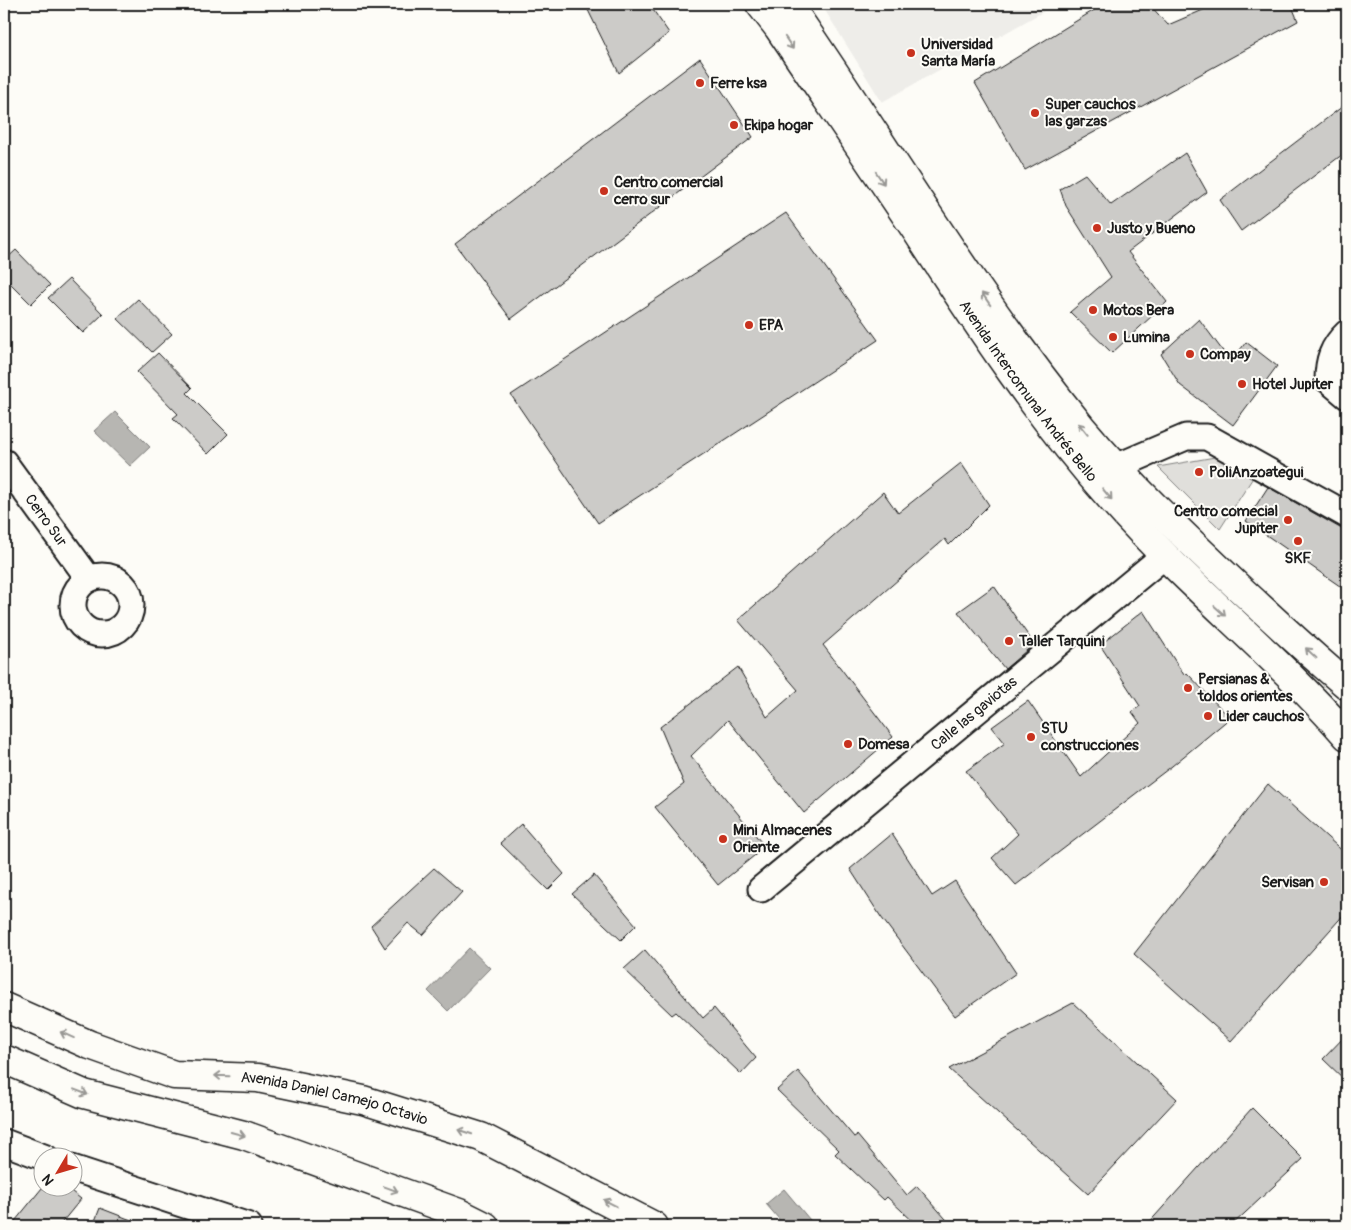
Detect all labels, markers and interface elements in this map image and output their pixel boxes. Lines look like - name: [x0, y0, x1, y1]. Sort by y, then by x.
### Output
- place label: Universidad Santa María: [921, 35, 995, 71]
- one-way arrow: [784, 36, 794, 50]
- marker: Universidad Santa María: [905, 47, 917, 59]
- place label: Ferre ksa: [710, 74, 767, 93]
- marker: Ferre ksa: [694, 77, 706, 89]
- place label: Super cauchos las garzas: [1045, 95, 1136, 131]
- marker: Super cauchos las garzas: [1029, 107, 1041, 119]
- place label: Ekipa hogar: [744, 116, 814, 135]
- marker: Ekipa hogar: [728, 119, 740, 131]
- one-way arrow: [875, 171, 885, 185]
- place label: Centro comercial cerro sur: [613, 173, 723, 209]
- marker: Centro comercial cerro sur: [598, 185, 610, 197]
- place label: Justo y Bueno: [1107, 219, 1195, 238]
- marker: Justo y Bueno: [1091, 222, 1103, 234]
- one-way arrow: [981, 292, 991, 306]
- street label: Avenida Intercomunal Andrés Bello: [955, 296, 1102, 486]
- place label: Motos Bera: [1103, 301, 1174, 320]
- marker: Motos Bera: [1087, 304, 1099, 316]
- place label: EPA: [759, 316, 783, 335]
- marker: EPA: [743, 319, 755, 331]
- place label: Lumina: [1123, 328, 1170, 347]
- marker: Lumina: [1107, 331, 1119, 343]
- place label: Compay: [1200, 345, 1251, 364]
- marker: Compay: [1184, 348, 1196, 360]
- place label: Hotel Jupiter: [1252, 375, 1334, 394]
- marker: Hotel Jupiter: [1236, 378, 1248, 390]
- one-way arrow: [1078, 422, 1089, 435]
- place label: PoliAnzoategui: [1209, 463, 1304, 482]
- marker: PoliAnzoategui: [1193, 466, 1205, 478]
- one-way arrow: [1101, 488, 1112, 501]
- street label: Cerro Sur: [21, 490, 72, 551]
- place label: Centro comecial Jupiter: [1174, 502, 1279, 538]
- marker: Centro comecial Jupiter: [1282, 514, 1294, 526]
- marker: SKF: [1292, 535, 1304, 547]
- place label: SKF: [1285, 549, 1311, 568]
- one-way arrow: [1214, 605, 1227, 617]
- place label: Taller Tarquini: [1018, 632, 1105, 651]
- marker: Taller Tarquini: [1003, 635, 1015, 647]
- one-way arrow: [1305, 647, 1318, 659]
- place label: Persianas & toldos orientes: [1197, 670, 1293, 706]
- street label: Calle las gaviotas: [927, 672, 1021, 754]
- marker: Persianas & toldos orientes: [1182, 682, 1194, 694]
- place label: Lider cauchos: [1218, 707, 1304, 726]
- marker: Lider cauchos: [1202, 710, 1214, 722]
- place label: STU construcciones: [1040, 719, 1139, 755]
- marker: STU construcciones: [1025, 731, 1037, 743]
- place label: Domesa: [858, 735, 909, 754]
- marker: Domesa: [842, 738, 854, 750]
- place label: Mini Almacenes Oriente: [733, 821, 832, 857]
- marker: Mini Almacenes Oriente: [717, 833, 729, 845]
- place label: Servisan: [1261, 873, 1315, 892]
- marker: Servisan: [1318, 876, 1330, 888]
- one-way arrow: [60, 1030, 75, 1040]
- street label: Avenida Daniel Camejo Octavio: [240, 1068, 430, 1129]
- one-way arrow: [214, 1072, 230, 1081]
- one-way arrow: [73, 1089, 88, 1098]
- one-way arrow: [457, 1126, 473, 1136]
- one-way arrow: [229, 1130, 245, 1139]
- north arrow: [32, 1148, 82, 1198]
- text: N: [39, 1171, 58, 1189]
- one-way arrow: [382, 1185, 398, 1194]
- one-way arrow: [603, 1198, 618, 1208]

